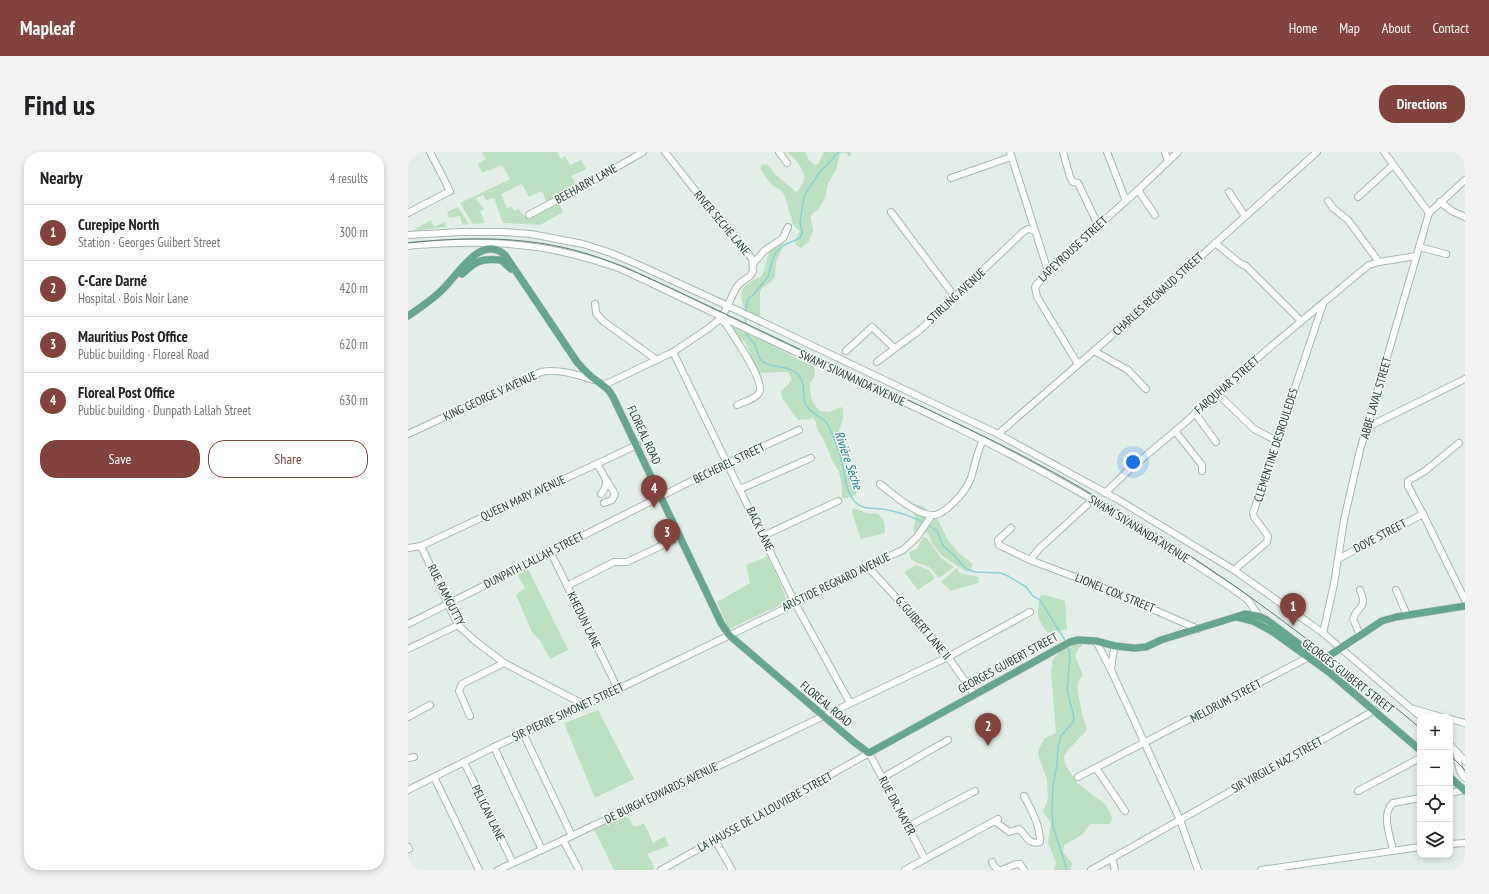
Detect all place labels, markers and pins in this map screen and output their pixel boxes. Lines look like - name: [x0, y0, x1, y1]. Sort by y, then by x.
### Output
- pin: 4: [641, 475, 667, 508]
- pin: 3: [654, 519, 680, 552]
- pin: 1: [1280, 593, 1306, 626]
- pin: 2: [975, 713, 1001, 746]

